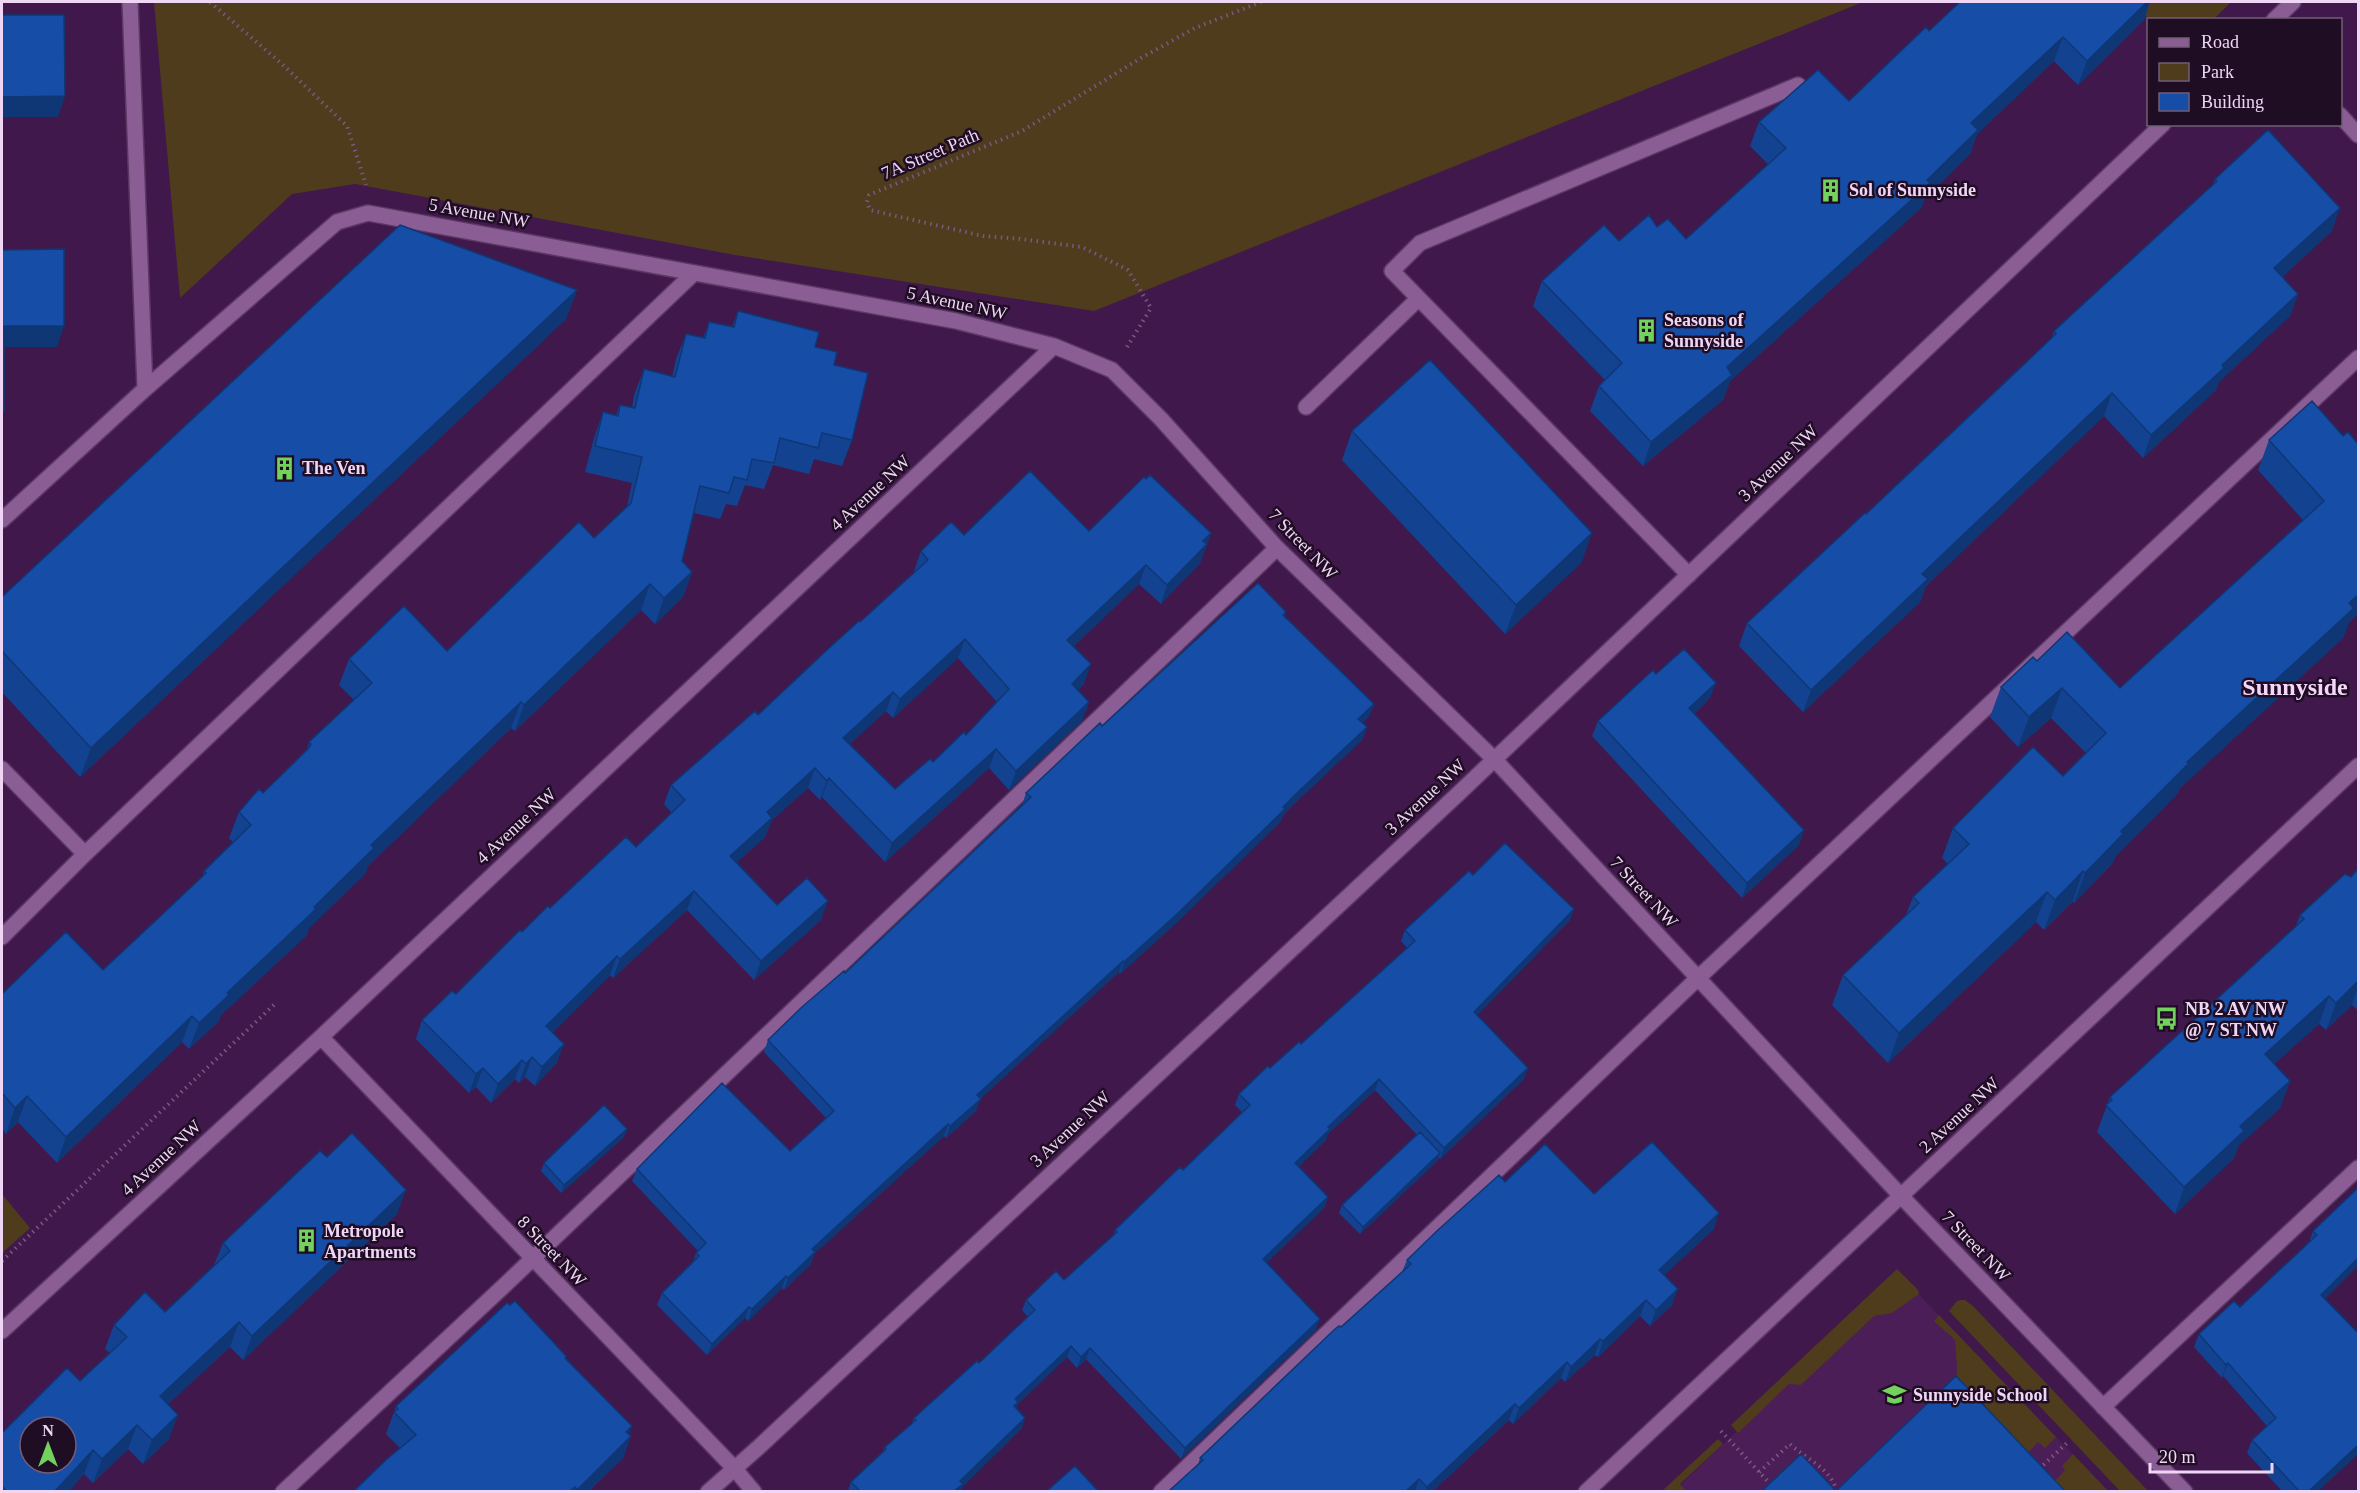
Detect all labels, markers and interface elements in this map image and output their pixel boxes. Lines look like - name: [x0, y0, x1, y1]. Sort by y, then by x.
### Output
- legend: [2147, 18, 2342, 126]
- text: Road: [2201, 32, 2239, 52]
- text: Park: [2201, 62, 2234, 82]
- text: Building: [2201, 92, 2264, 112]
- street label: 7A Street Path: [878, 124, 982, 184]
- building icon: Sol of Sunnyside: [1818, 177, 1844, 203]
- place label: Sol of Sunnyside: [1849, 180, 1976, 200]
- street label: 5 Avenue NW: [427, 194, 531, 232]
- street label: 5 Avenue NW: [905, 283, 1009, 323]
- place label: Seasons of Sunnyside: [1664, 310, 1745, 351]
- building icon: Seasons of Sunnyside: [1633, 317, 1659, 343]
- street label: 3 Avenue NW: [1734, 420, 1822, 505]
- street label: 4 Avenue NW: [826, 451, 914, 535]
- building icon: The Ven: [271, 455, 297, 481]
- place label: The Ven: [302, 458, 366, 478]
- street label: 7 Street NW: [1265, 505, 1341, 583]
- district label: Sunnyside: [2242, 674, 2348, 700]
- street label: 3 Avenue NW: [1381, 755, 1469, 839]
- street label: 4 Avenue NW: [472, 784, 560, 868]
- street label: 7 Street NW: [1606, 852, 1682, 932]
- place label: NB 2 AV NW @ 7 ST NW: [2185, 999, 2286, 1040]
- bus stop icon: NB 2 AV NW @ 7 ST NW: [2154, 1006, 2180, 1032]
- street label: 2 Avenue NW: [1915, 1073, 2003, 1157]
- street label: 3 Avenue NW: [1026, 1087, 1114, 1171]
- street label: 4 Avenue NW: [117, 1116, 205, 1200]
- street label: 7 Street NW: [1938, 1207, 2014, 1285]
- street label: 8 Street NW: [514, 1212, 590, 1290]
- place label: Metropole Apartments: [324, 1221, 416, 1262]
- building icon: Metropole Apartments: [293, 1228, 319, 1254]
- school or university icon: Sunnyside School: [1882, 1382, 1908, 1408]
- place label: Sunnyside School: [1913, 1385, 2048, 1405]
- north arrow: [18, 1415, 78, 1475]
- text: N: [42, 1422, 54, 1439]
- scale bar: [2150, 1436, 2272, 1474]
- text: 20 m: [2159, 1447, 2196, 1467]

